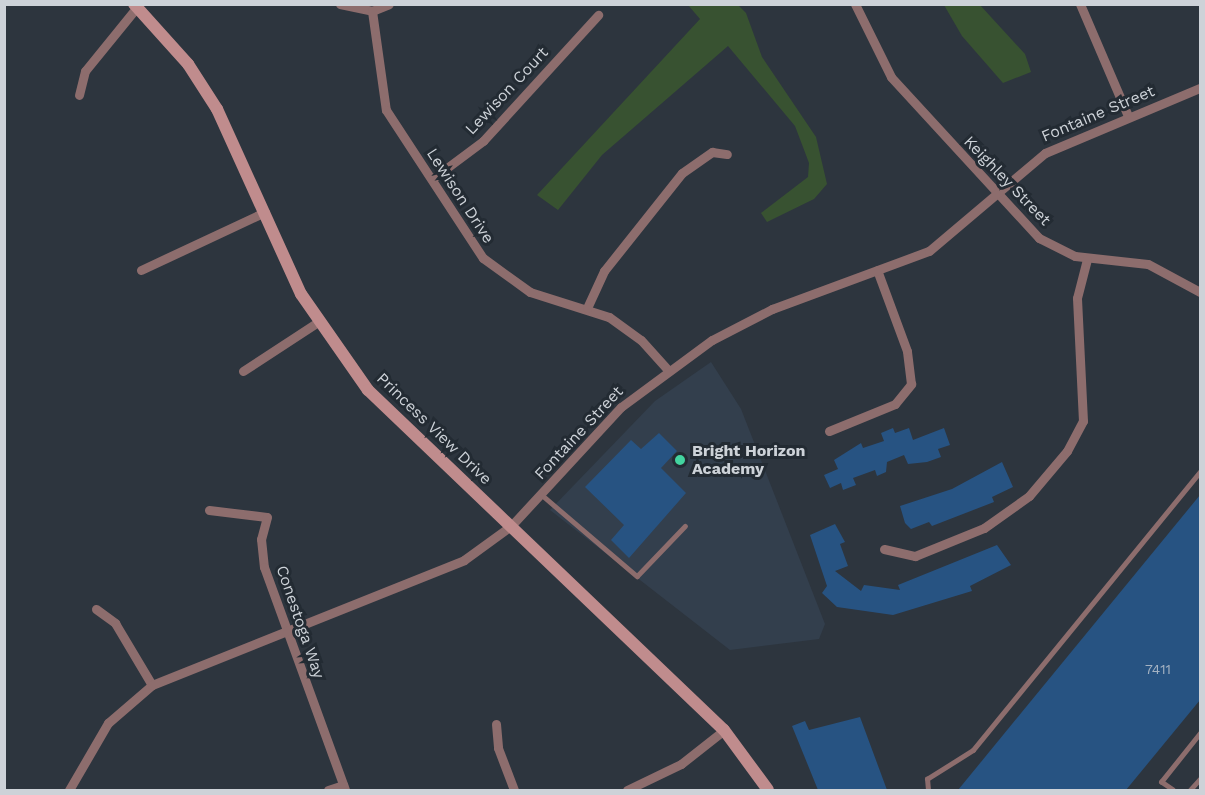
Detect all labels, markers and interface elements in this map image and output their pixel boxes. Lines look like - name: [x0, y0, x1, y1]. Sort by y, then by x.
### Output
- street label: Lewison Court: [462, 43, 552, 139]
- street label: Fontaine Street: [1039, 82, 1157, 146]
- street label: Keighley Street: [959, 132, 1055, 230]
- street label: Lewison Drive: [422, 145, 498, 247]
- street label: Princess View Drive: [372, 369, 496, 489]
- street label: Fontaine Street: [531, 382, 627, 484]
- place label: Bright Horizon Academy: [692, 441, 806, 479]
- marker: Bright Horizon Academy: [673, 453, 687, 467]
- street label: Conestoga Way: [272, 563, 328, 681]
- house number: 7411: [1145, 661, 1171, 677]

